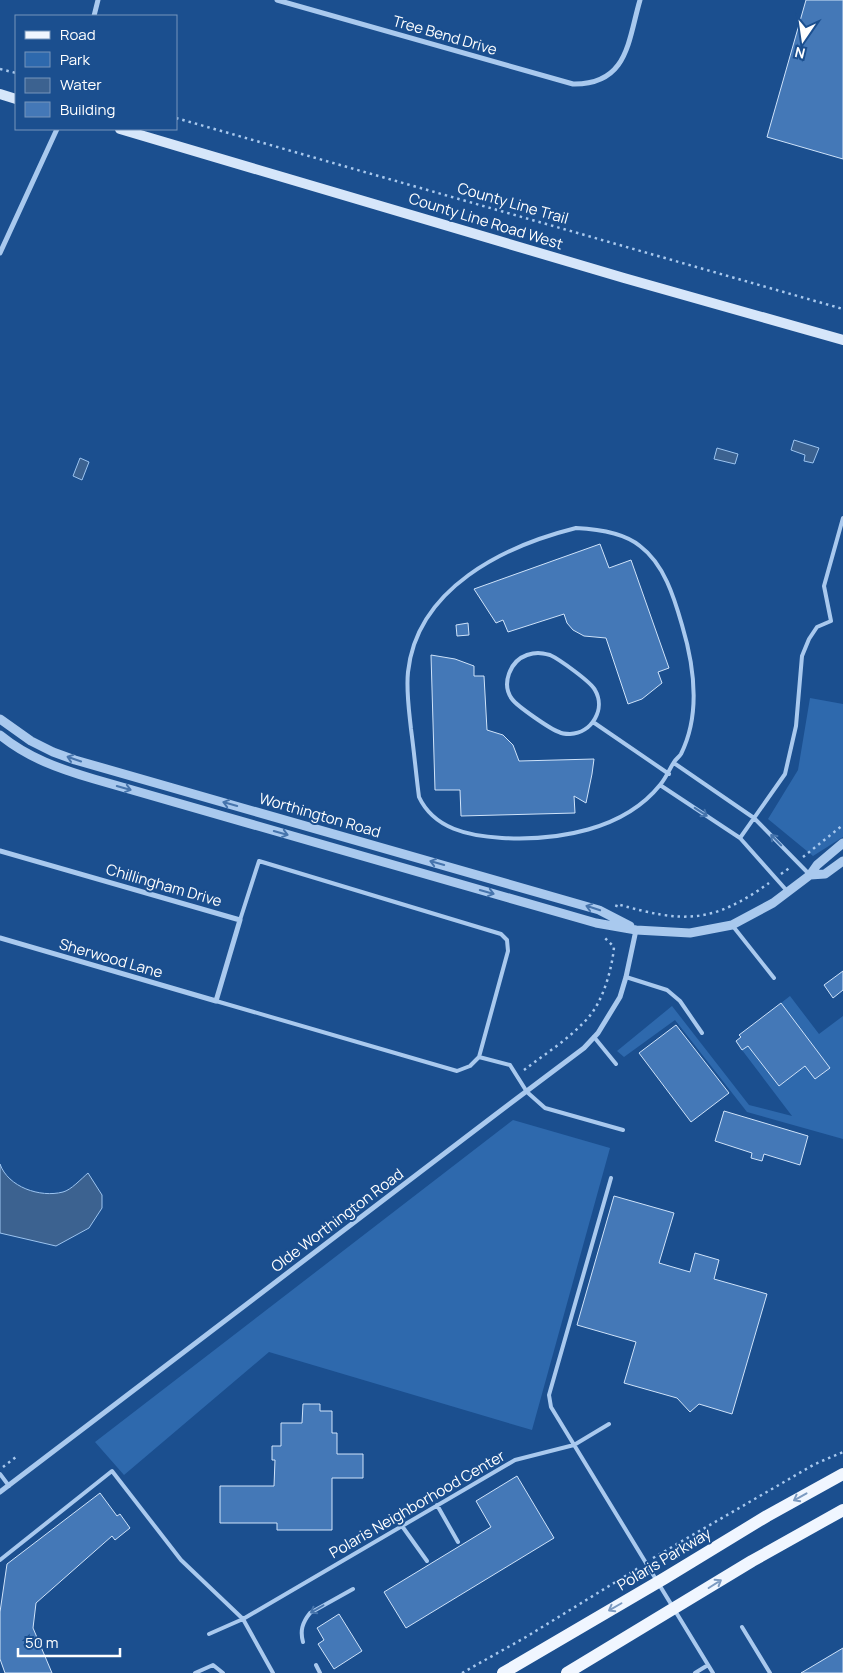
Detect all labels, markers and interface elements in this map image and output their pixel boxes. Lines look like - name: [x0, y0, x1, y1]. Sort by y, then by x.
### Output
- street label: Tree Bend Drive: [390, 10, 500, 60]
- legend: [15, 15, 178, 130]
- north arrow: [778, 15, 828, 65]
- text: Road: [60, 24, 96, 45]
- text: N: [793, 43, 807, 64]
- text: Park: [60, 49, 90, 70]
- text: Water: [60, 74, 102, 95]
- text: Building: [60, 99, 115, 120]
- street label: County Line Trail: [455, 177, 571, 229]
- street label: County Line Road West: [406, 188, 566, 254]
- one-way arrow: [67, 754, 82, 763]
- one-way arrow: [116, 784, 132, 793]
- street label: Worthington Road: [257, 788, 383, 842]
- one-way arrow: [222, 799, 238, 808]
- one-way arrow: [694, 807, 708, 817]
- one-way arrow: [272, 828, 288, 838]
- one-way arrow: [770, 834, 782, 847]
- street label: Chillingham Drive: [104, 858, 225, 912]
- one-way arrow: [429, 858, 445, 867]
- one-way arrow: [479, 887, 495, 897]
- one-way arrow: [586, 903, 601, 912]
- street label: Sherwood Lane: [57, 933, 165, 983]
- street label: Olde Worthington Road: [267, 1163, 407, 1277]
- street label: Polaris Neighborhood Center: [325, 1445, 509, 1563]
- one-way arrow: [792, 1492, 807, 1502]
- street label: Polaris Parkway: [613, 1523, 715, 1595]
- one-way arrow: [708, 1578, 722, 1588]
- one-way arrow: [609, 1602, 623, 1612]
- one-way arrow: [310, 1604, 325, 1614]
- scale bar: [18, 1626, 120, 1658]
- text: 50 m: [25, 1632, 59, 1653]

